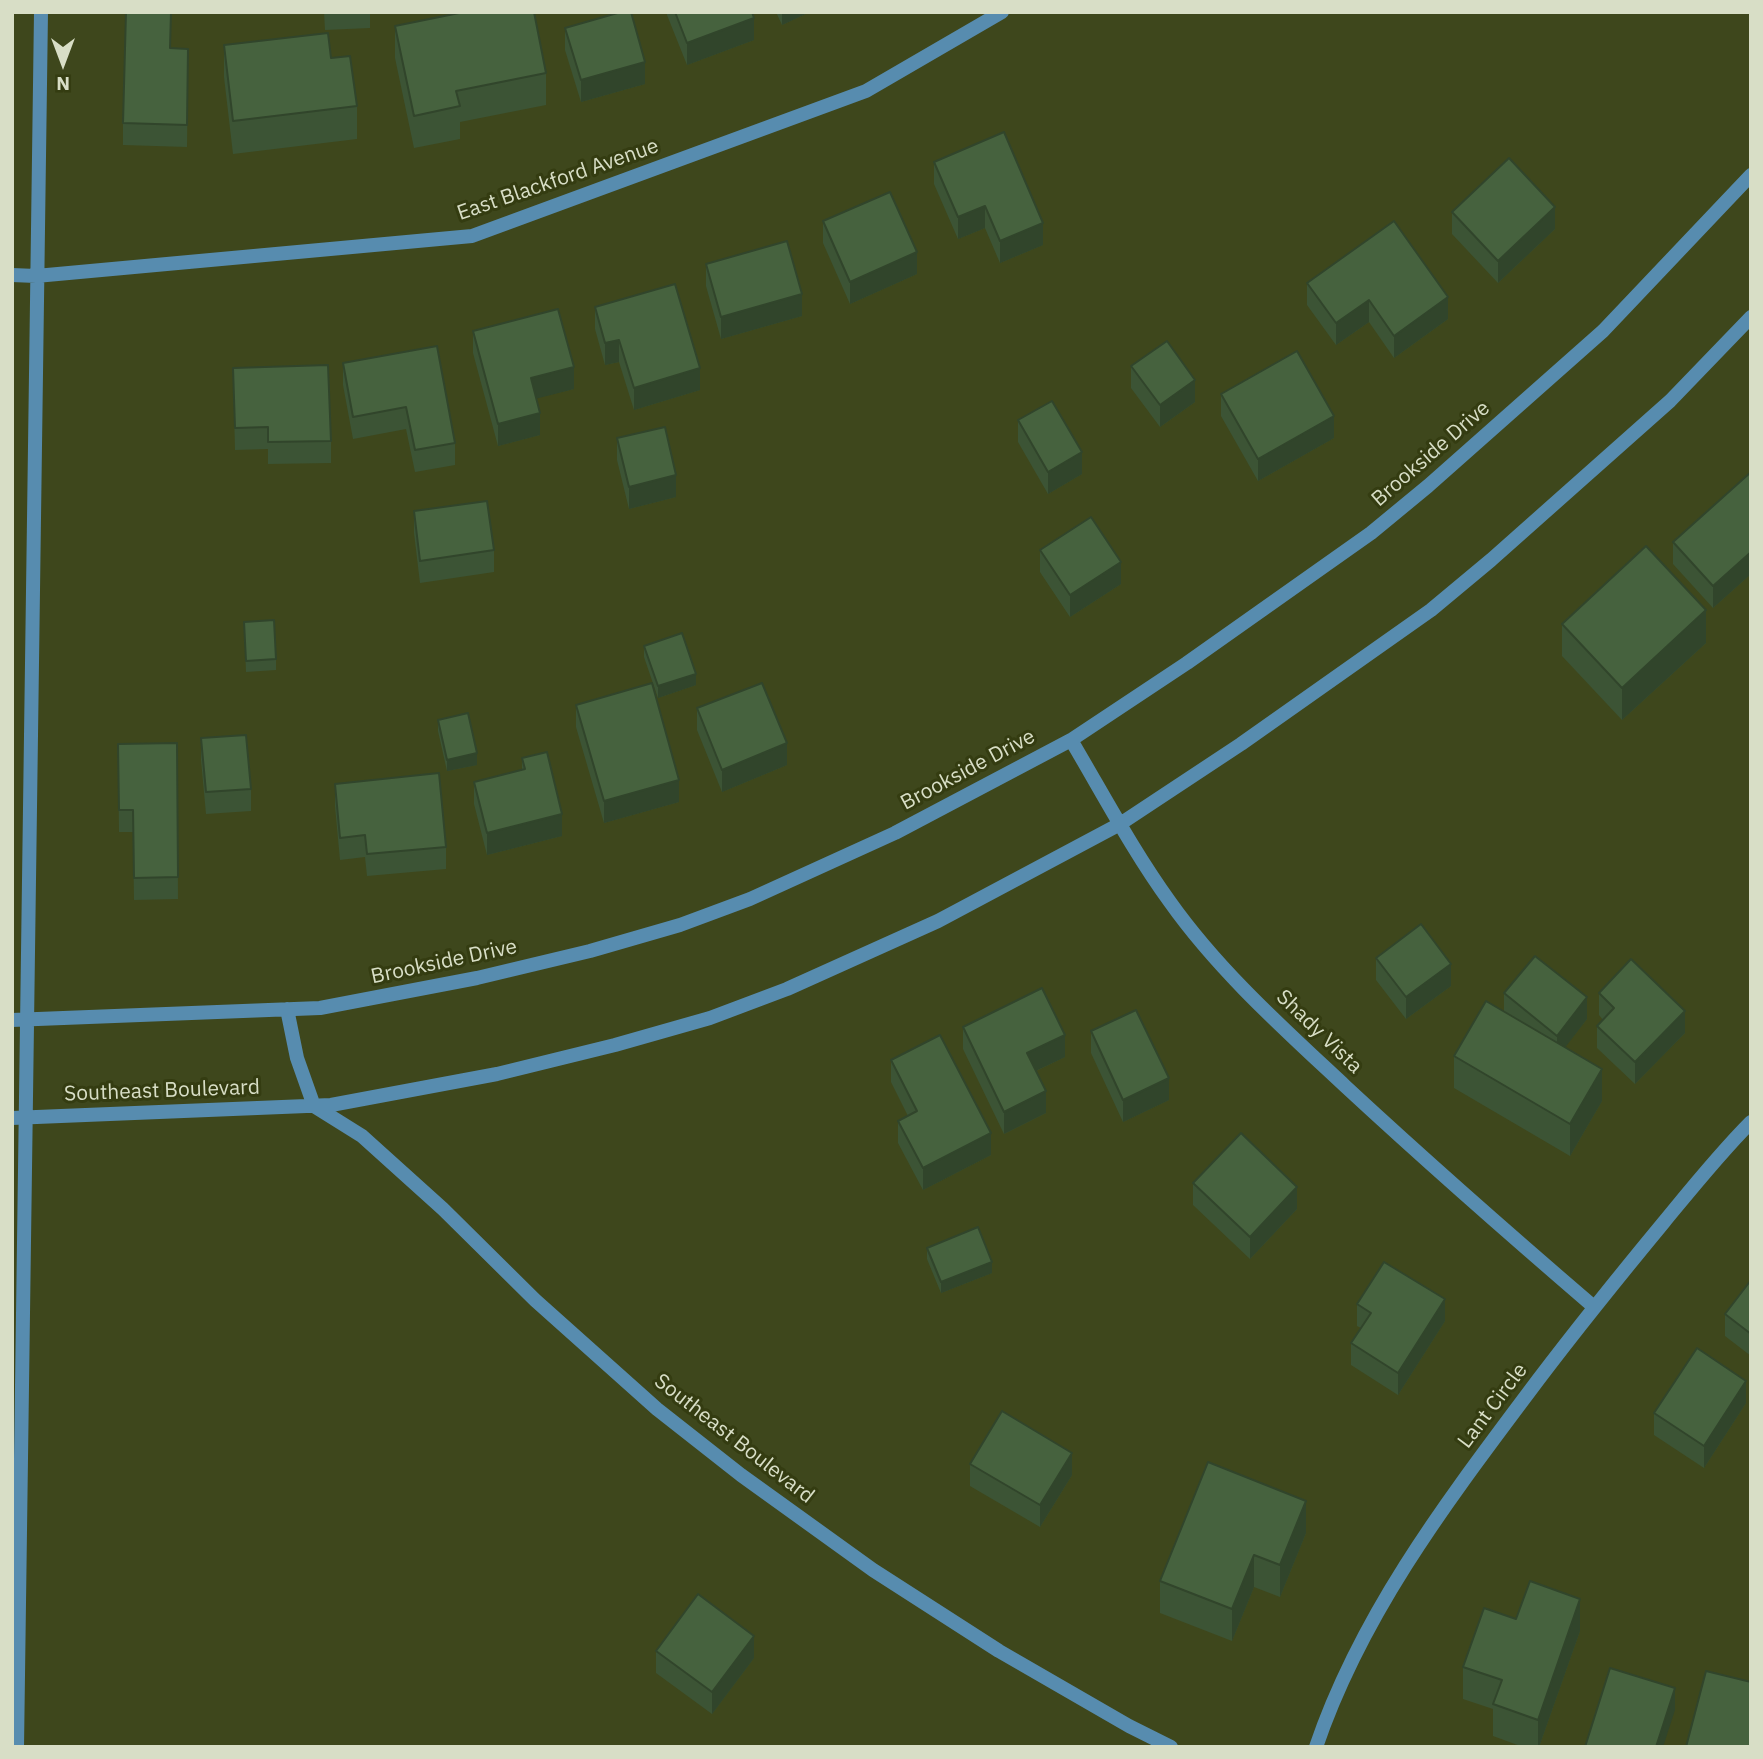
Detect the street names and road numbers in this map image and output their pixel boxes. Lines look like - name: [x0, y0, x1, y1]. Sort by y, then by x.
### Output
- street label: East Blackford Avenue: [454, 134, 662, 226]
- street label: Brookside Drive: [1367, 396, 1495, 512]
- street label: Brookside Drive: [896, 724, 1040, 816]
- street label: Brookside Drive: [369, 934, 519, 990]
- street label: Shady Vista: [1271, 985, 1367, 1079]
- street label: Southeast Boulevard: [64, 1075, 260, 1107]
- street label: Lant Circle: [1453, 1359, 1533, 1453]
- street label: Southeast Boulevard: [649, 1369, 819, 1509]

